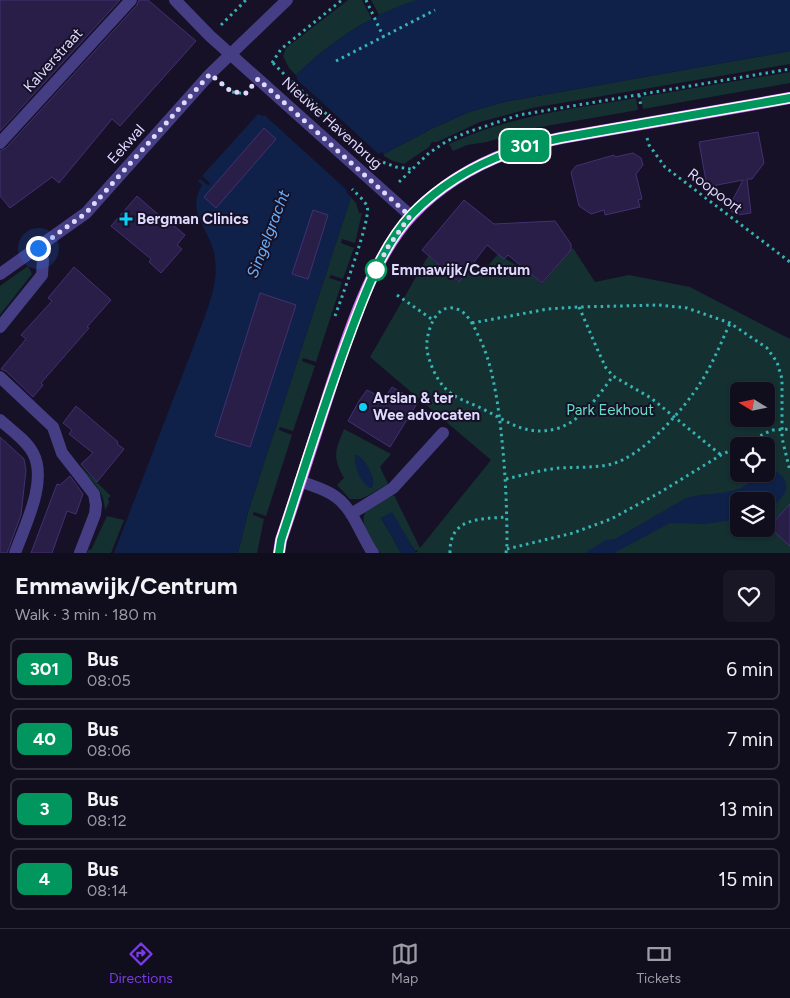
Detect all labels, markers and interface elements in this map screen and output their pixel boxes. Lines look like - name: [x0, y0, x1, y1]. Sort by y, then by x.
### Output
- street label: Kalverstraat: [20, 24, 87, 96]
- street label: Nieuwe Havenbrug: [278, 73, 386, 173]
- street label: Eekwal: [104, 121, 148, 167]
- line badge: 301: [496, 130, 554, 162]
- text: 301: [510, 135, 540, 157]
- street label: Roopoort: [684, 165, 746, 218]
- water label: Singelgracht: [243, 187, 294, 280]
- place label: Bergman Clinics: [137, 210, 248, 228]
- marker: Bergman Clinics: [119, 212, 133, 226]
- your location: [26, 236, 51, 261]
- marker: Emmawijk/Centrum: [365, 259, 387, 281]
- place label: Emmawijk/Centrum: [391, 261, 530, 279]
- north arrow: [730, 382, 775, 428]
- map controls: [730, 382, 775, 537]
- place label: Arslan & ter Wee advocaten: [373, 389, 480, 424]
- marker: Arslan & ter Wee advocaten: [357, 401, 369, 413]
- park label: Park Eekhout: [566, 401, 654, 419]
- button: locate: [730, 437, 775, 482]
- button: layers: [730, 492, 775, 537]
- button: heart: [723, 570, 775, 622]
- text: Emmawijk/Centrum: [15, 571, 238, 600]
- text: Walk · 3 min · 180 m: [15, 605, 156, 624]
- text: Bus: [87, 648, 118, 671]
- text: 301: [30, 658, 59, 680]
- text: 6 min: [726, 658, 773, 681]
- text: 08:05: [87, 671, 131, 690]
- text: Bus: [87, 718, 118, 741]
- text: 40: [33, 728, 56, 750]
- text: 7 min: [727, 728, 773, 751]
- text: 08:06: [87, 741, 130, 760]
- text: Bus: [87, 788, 118, 811]
- text: 3: [39, 798, 50, 820]
- text: 13 min: [719, 798, 773, 821]
- text: 08:12: [87, 811, 127, 830]
- text: Bus: [87, 858, 118, 881]
- text: 4: [39, 868, 50, 890]
- text: 15 min: [718, 868, 773, 891]
- text: 08:14: [87, 881, 128, 900]
- tab: Directions: [109, 940, 173, 987]
- tab: Map: [391, 940, 419, 987]
- tab: Tickets: [636, 940, 681, 987]

